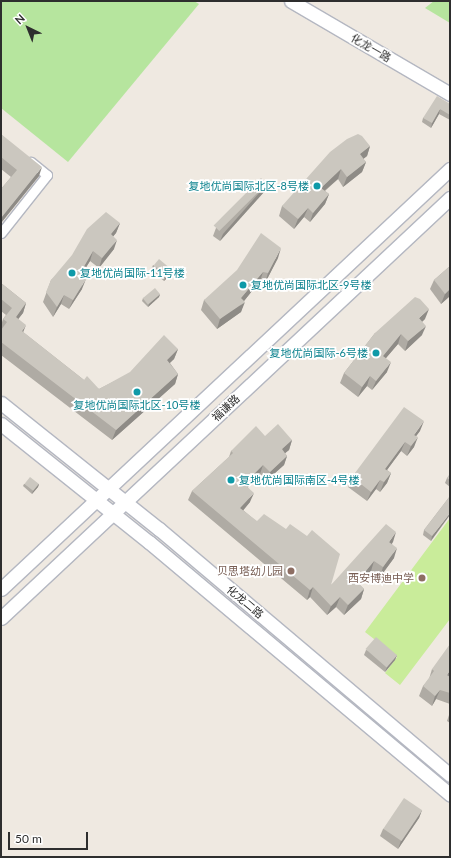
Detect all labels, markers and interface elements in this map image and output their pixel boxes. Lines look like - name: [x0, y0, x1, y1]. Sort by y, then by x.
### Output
- north arrow: [8, 8, 48, 48]
- text: N: [12, 11, 27, 27]
- street label: 化龙一路: [349, 31, 393, 65]
- place label: 复地优尚国际北区-8号楼: [189, 179, 309, 193]
- marker: 复地优尚国际北区-8号楼: [312, 181, 322, 191]
- place label: 复地优尚国际-11号楼: [80, 266, 185, 280]
- marker: 复地优尚国际-11号楼: [67, 268, 77, 278]
- place label: 复地优尚国际北区-9号楼: [251, 278, 371, 292]
- marker: 复地优尚国际北区-9号楼: [238, 280, 248, 290]
- place label: 复地优尚国际-6号楼: [270, 346, 368, 360]
- marker: 复地优尚国际-6号楼: [371, 348, 381, 358]
- marker: 复地优尚国际北区-10号楼: [132, 387, 142, 397]
- street label: 福谦路: [209, 392, 243, 424]
- place label: 复地优尚国际北区-10号楼: [74, 398, 200, 412]
- place label: 复地优尚国际南区-4号楼: [239, 473, 359, 487]
- marker: 复地优尚国际南区-4号楼: [226, 475, 236, 485]
- place label: 贝思塔幼儿园: [217, 564, 283, 578]
- marker: 贝思塔幼儿园: [286, 566, 296, 576]
- place label: 西安博迪中学: [348, 571, 414, 585]
- marker: 西安博迪中学: [417, 573, 427, 583]
- street label: 化龙二路: [224, 583, 266, 621]
- scale bar: [10, 824, 90, 850]
- text: 50 m: [15, 831, 42, 846]

